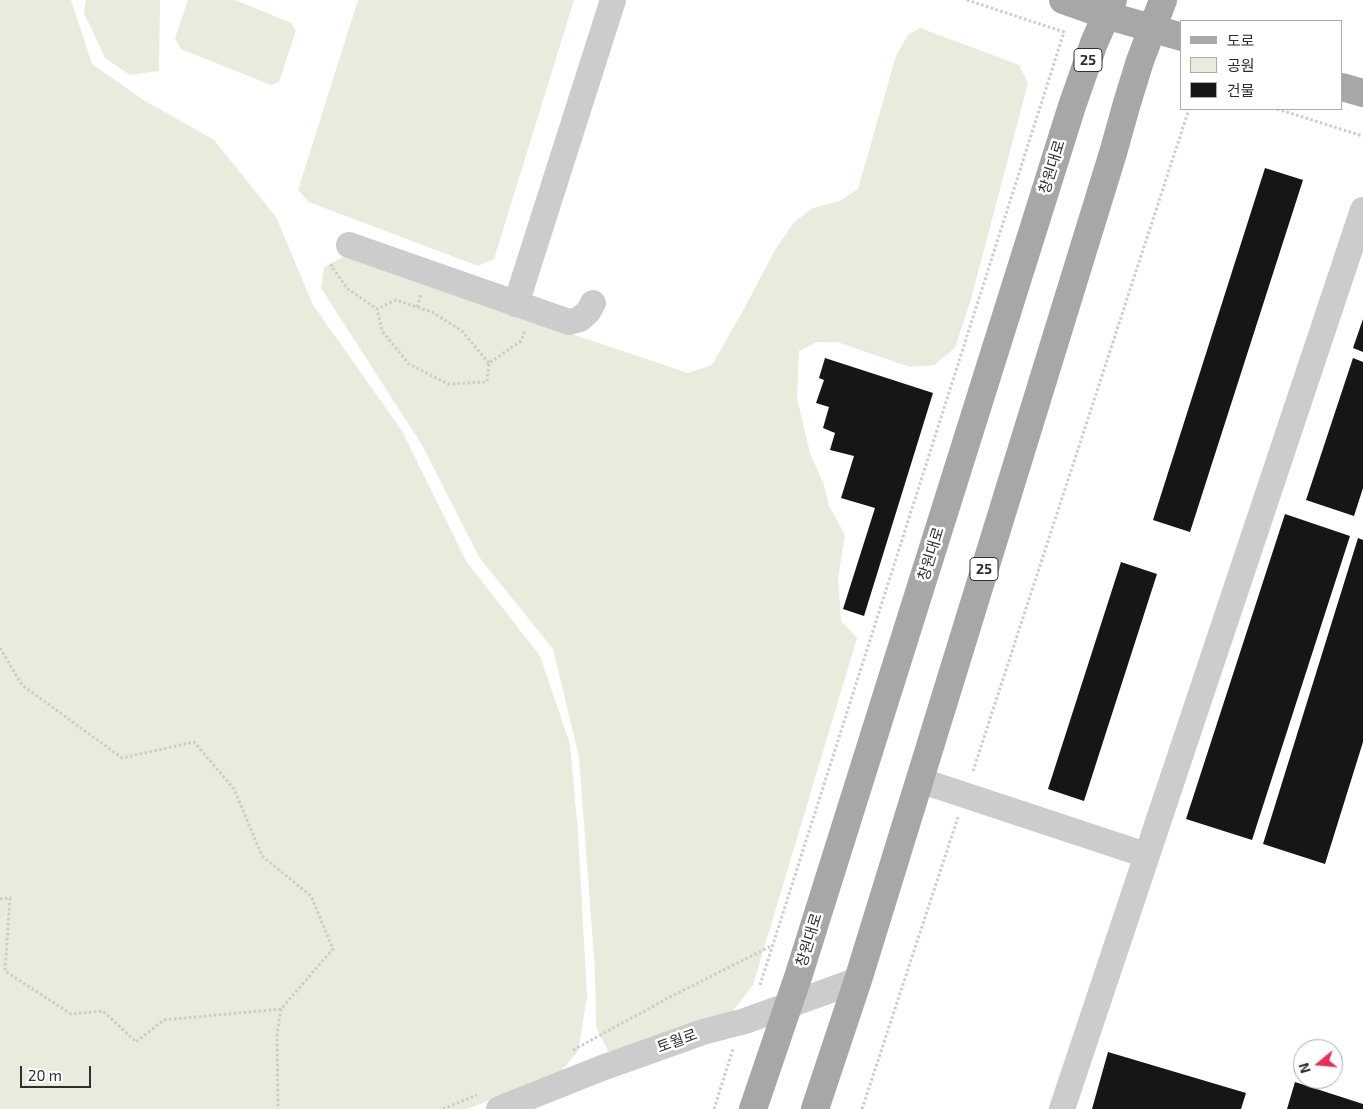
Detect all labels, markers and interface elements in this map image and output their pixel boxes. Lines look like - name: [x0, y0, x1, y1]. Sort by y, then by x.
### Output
- legend: [1180, 20, 1343, 110]
- text: 도로: [1227, 31, 1255, 49]
- road number: 25: [1074, 48, 1102, 72]
- text: 공원: [1227, 56, 1255, 74]
- text: 건물: [1227, 81, 1255, 99]
- street label: 창원대로: [1035, 138, 1069, 196]
- street label: 창원대로: [914, 525, 948, 583]
- road number: 25: [970, 558, 998, 580]
- street label: 창원대로: [792, 911, 826, 969]
- street label: 토월로: [654, 1025, 700, 1057]
- north arrow: [1293, 1039, 1343, 1089]
- scale bar: [22, 1056, 94, 1088]
- text: N: [1295, 1061, 1314, 1076]
- text: 20 m: [28, 1066, 62, 1084]

